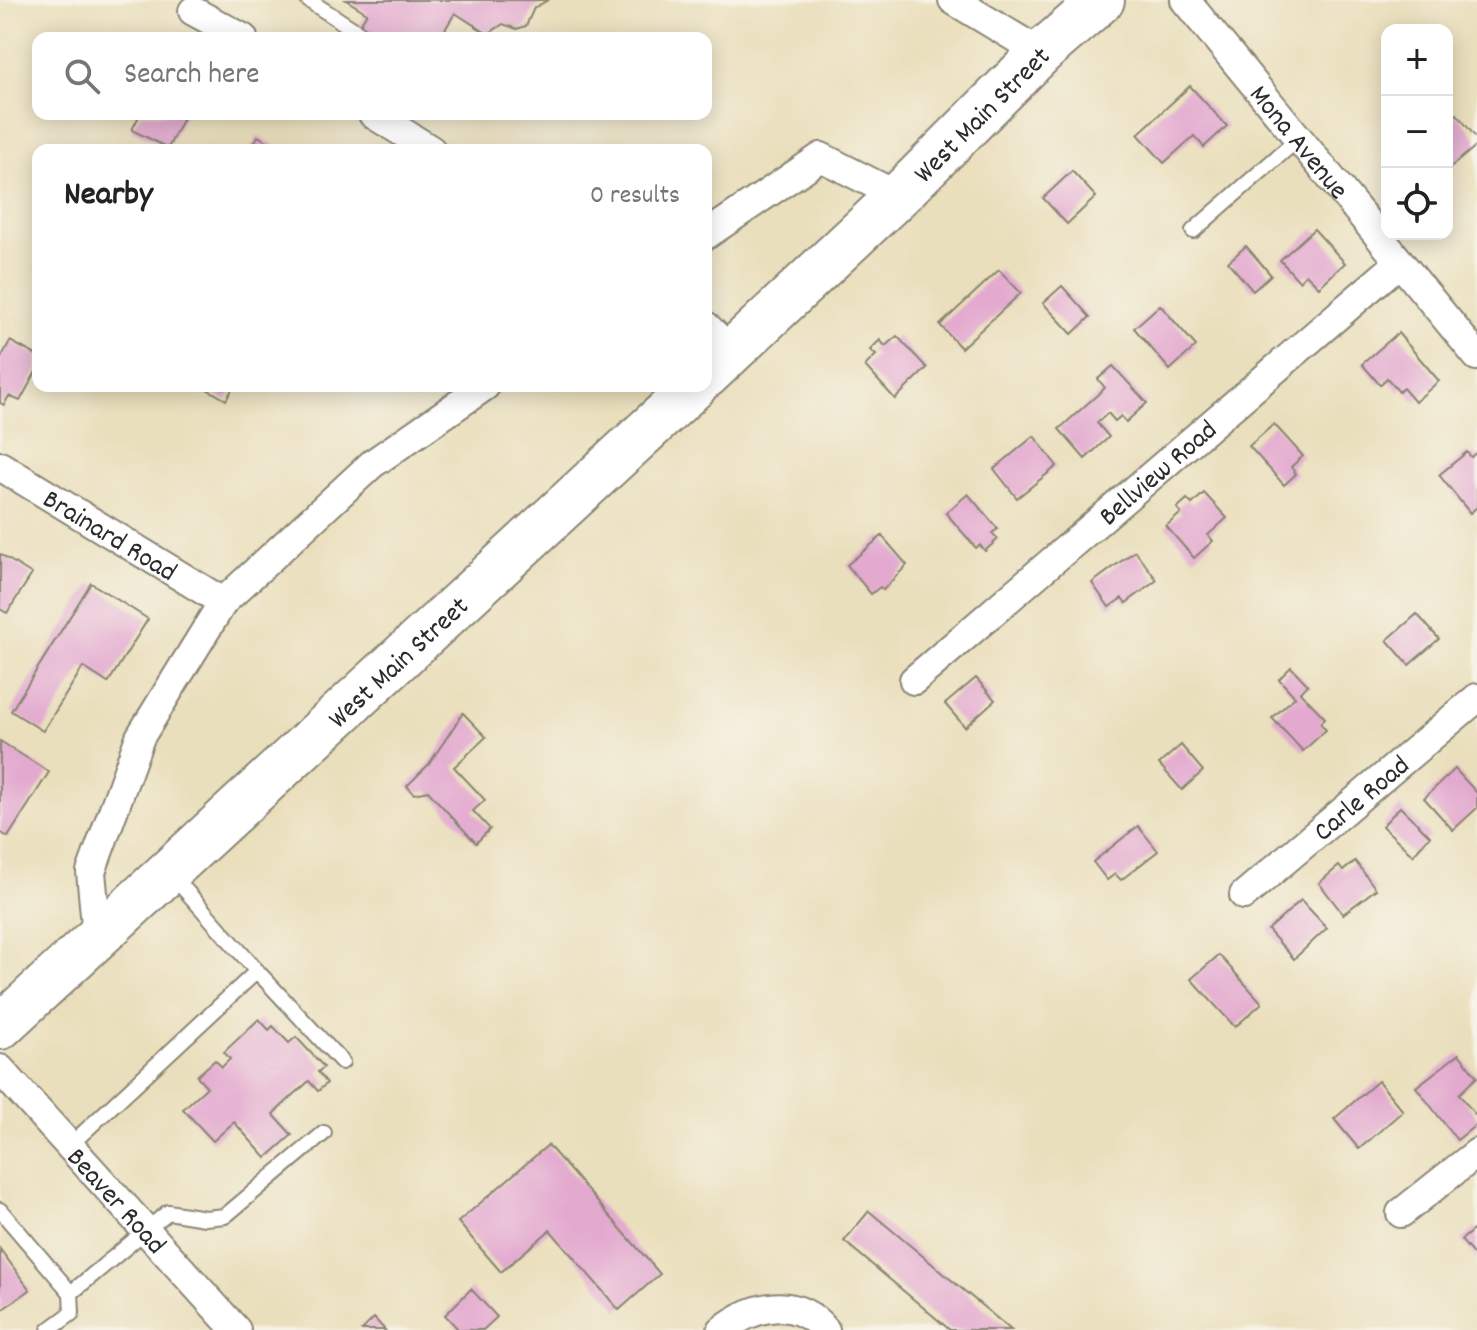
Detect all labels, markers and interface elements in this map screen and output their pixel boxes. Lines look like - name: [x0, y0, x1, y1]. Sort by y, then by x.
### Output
- map controls: [1381, 24, 1453, 240]
- button: +: [1381, 24, 1453, 96]
- search box: [32, 32, 712, 120]
- street label: West Main Street: [907, 39, 1062, 194]
- icon: search: [60, 54, 104, 98]
- text: Search here: [124, 55, 260, 98]
- street label: Mona Avenue: [1237, 78, 1356, 210]
- button: −: [1381, 96, 1453, 168]
- button: locate: [1381, 168, 1453, 240]
- text: Nearby: [64, 172, 153, 221]
- text: 0 results: [590, 178, 680, 215]
- street label: Bellview Road: [1092, 413, 1228, 538]
- street label: Brainard Road: [34, 482, 183, 594]
- street label: West Main Street: [321, 589, 480, 740]
- street label: Carle Road: [1306, 748, 1420, 853]
- street label: Beaver Road: [55, 1141, 173, 1265]

